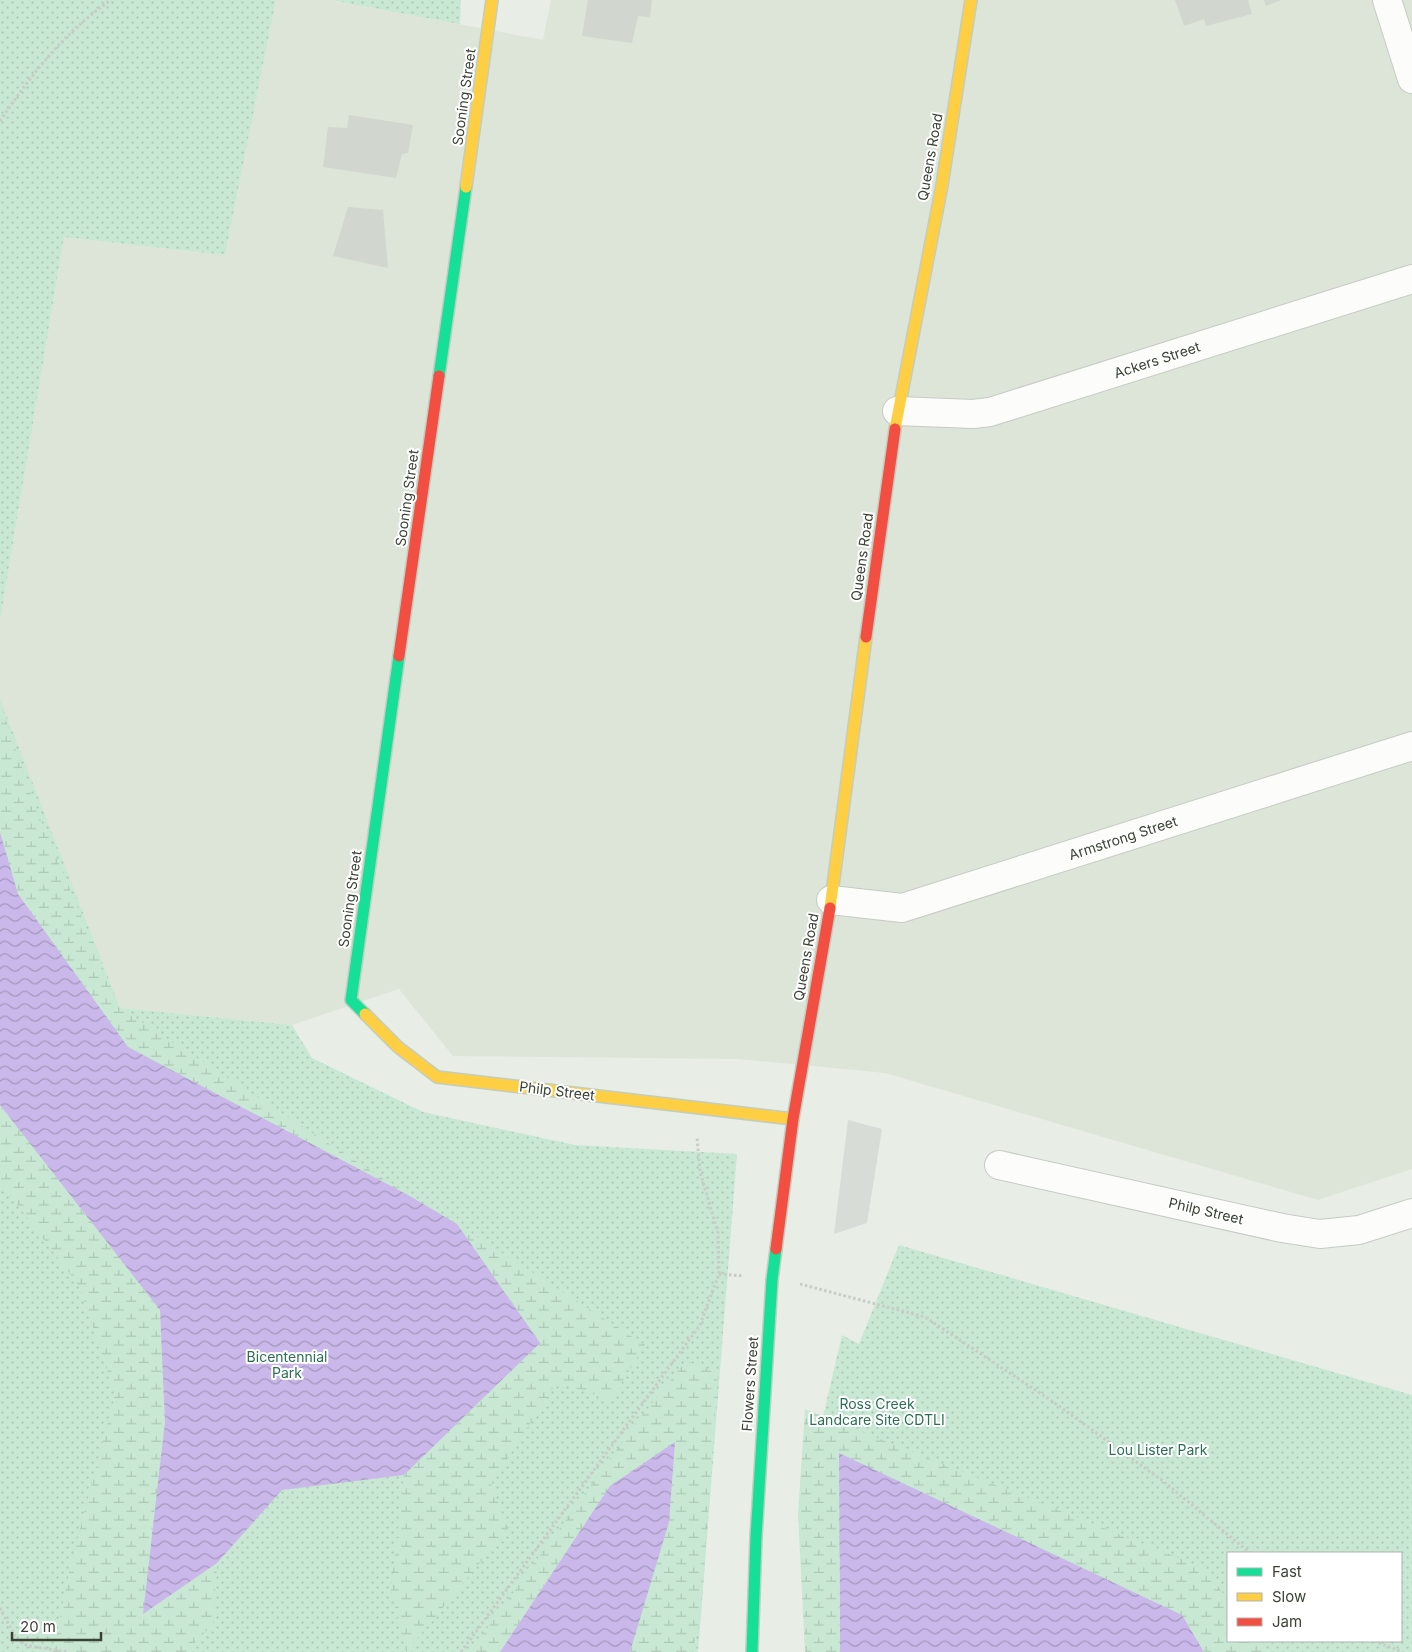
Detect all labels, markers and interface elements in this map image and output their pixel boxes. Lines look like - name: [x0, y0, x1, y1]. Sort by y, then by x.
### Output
- street label: Sooning Street: [448, 47, 479, 147]
- street label: Queens Road: [913, 112, 946, 202]
- street label: Ackers Street: [1112, 338, 1202, 381]
- street label: Sooning Street: [391, 448, 422, 548]
- street label: Queens Road: [847, 512, 876, 602]
- street label: Armstrong Street: [1066, 812, 1180, 863]
- street label: Sooning Street: [334, 849, 365, 949]
- street label: Queens Road: [789, 912, 822, 1002]
- street label: Philp Street: [518, 1077, 596, 1104]
- street label: Philp Street: [1167, 1194, 1245, 1227]
- street label: Flowers Street: [738, 1335, 761, 1432]
- park label: Bicentennial Park: [247, 1348, 327, 1381]
- park label: Ross Creek Landcare Site CDTLI: [809, 1395, 945, 1428]
- park label: Lou Lister Park: [1108, 1441, 1208, 1458]
- legend: [1227, 1552, 1402, 1642]
- text: Fast: [1272, 1562, 1302, 1581]
- text: Slow: [1272, 1587, 1306, 1606]
- scale bar: [12, 1610, 101, 1642]
- text: Jam: [1272, 1612, 1302, 1631]
- text: 20 m: [20, 1617, 56, 1636]

